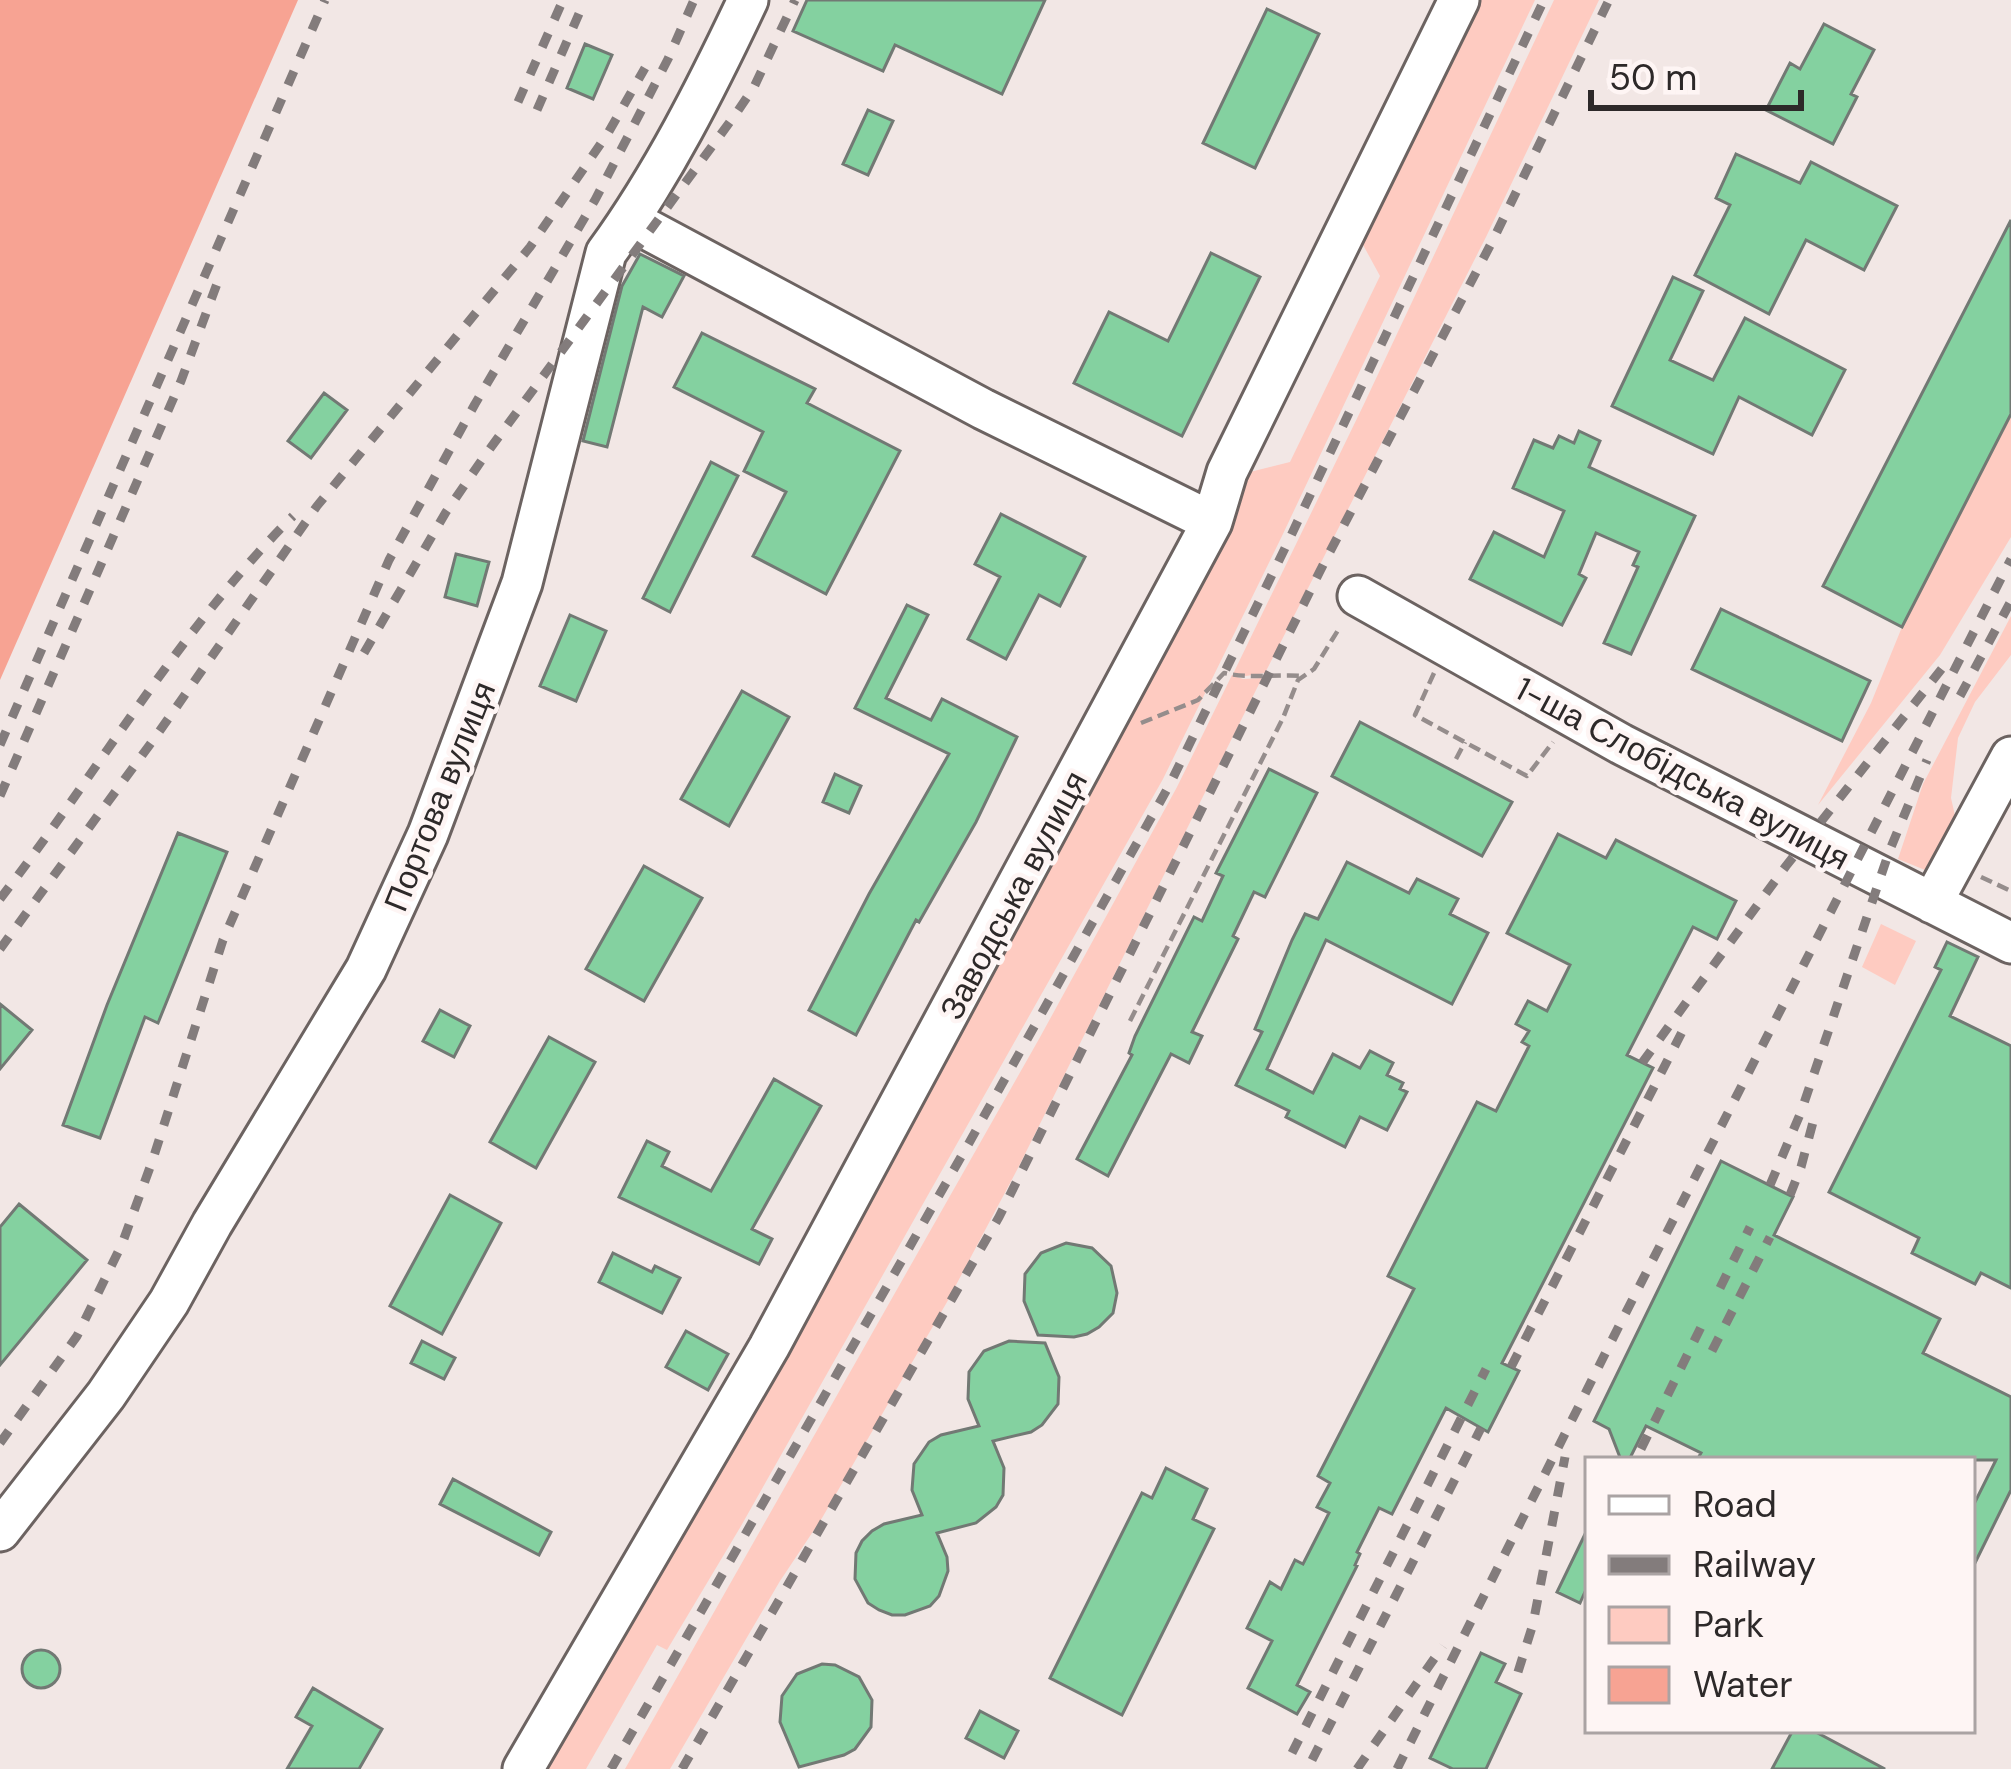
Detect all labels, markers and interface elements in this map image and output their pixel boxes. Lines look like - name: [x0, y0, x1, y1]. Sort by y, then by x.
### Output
- scale bar: [1591, 36, 1801, 110]
- text: 50 m: [1609, 54, 1697, 101]
- street label: 1-ша Слобідська вулиця: [1508, 667, 1857, 880]
- street label: Портова вулиця: [374, 675, 505, 917]
- street label: Заводська вулиця: [930, 764, 1097, 1027]
- legend: [1585, 1457, 1975, 1733]
- text: Road: [1693, 1481, 1777, 1528]
- text: Railway: [1693, 1541, 1816, 1588]
- text: Park: [1693, 1601, 1764, 1648]
- text: Water: [1693, 1661, 1793, 1708]

